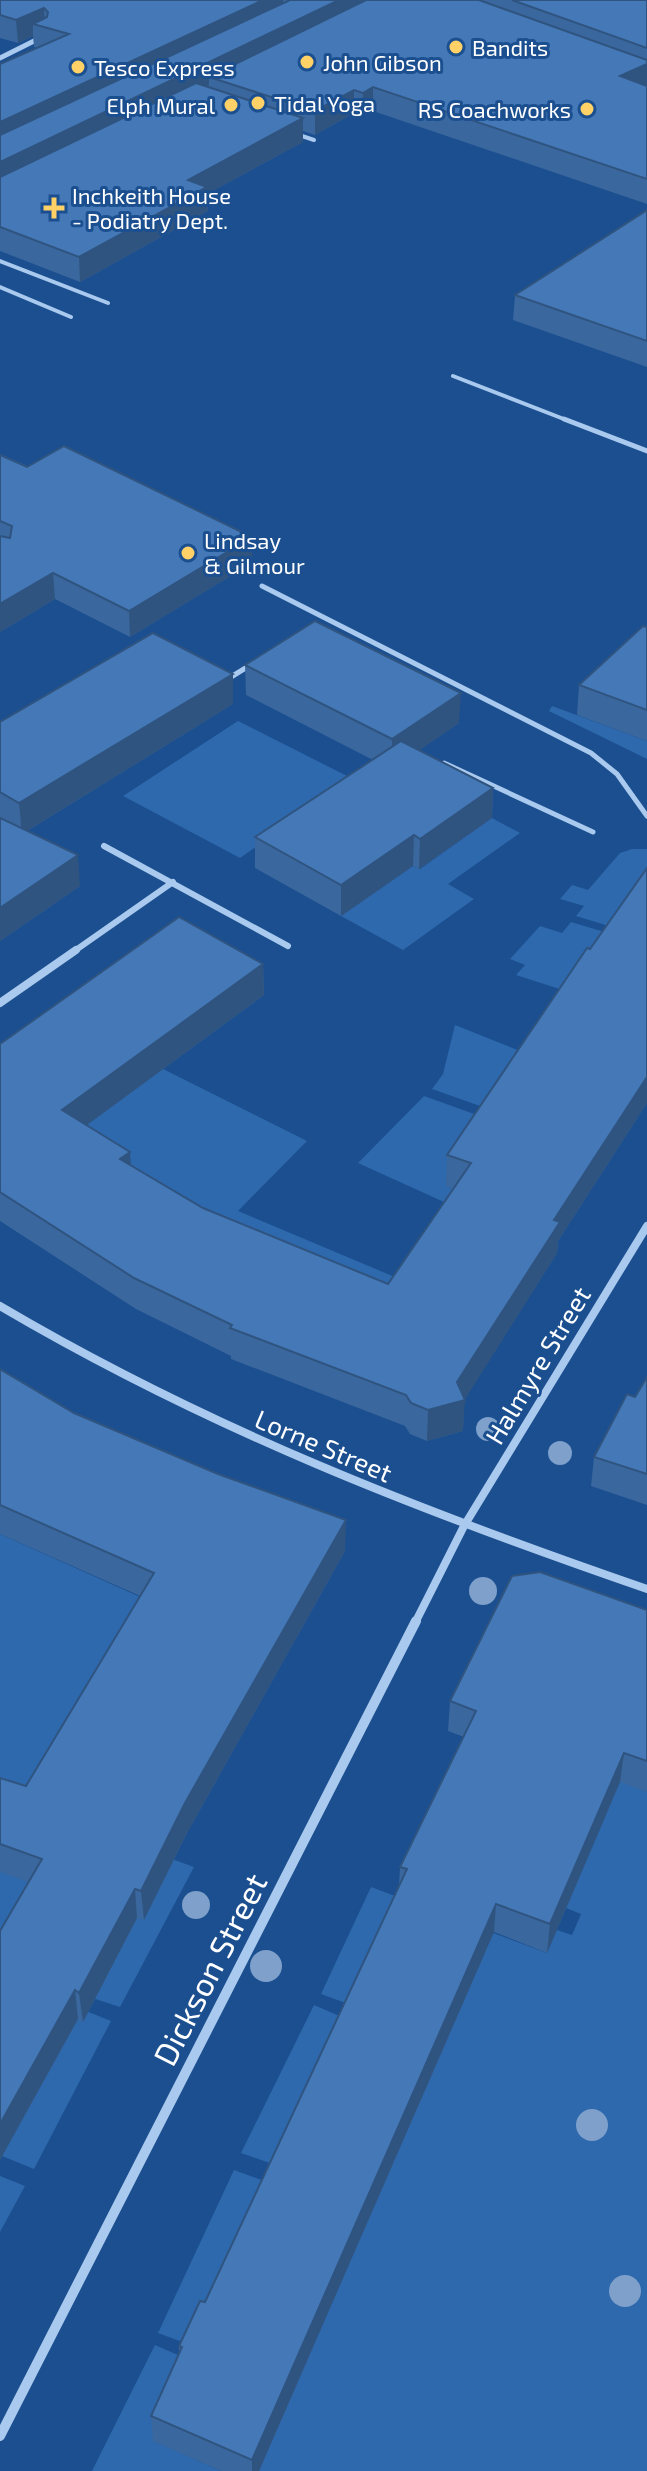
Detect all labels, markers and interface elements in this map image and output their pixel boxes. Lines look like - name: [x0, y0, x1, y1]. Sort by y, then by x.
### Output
- place label: Bandits: [472, 34, 548, 60]
- marker: Bandits: [447, 38, 465, 56]
- place label: John Gibson: [323, 49, 442, 75]
- marker: John Gibson: [298, 53, 316, 71]
- place label: Tesco Express: [94, 54, 235, 80]
- marker: Tesco Express: [69, 58, 87, 76]
- place label: Tidal Yoga: [274, 90, 375, 116]
- place label: Elph Mural: [106, 92, 215, 118]
- marker: Tidal Yoga: [249, 94, 267, 112]
- marker: Elph Mural: [222, 96, 240, 114]
- place label: RS Coachworks: [418, 96, 571, 122]
- marker: RS Coachworks: [578, 100, 596, 118]
- place label: Inchkeith House - Podiatry Dept.: [72, 182, 231, 233]
- marker: Inchkeith House - Podiatry Dept.: [43, 197, 65, 219]
- place label: Lindsay & Gilmour: [204, 527, 305, 578]
- marker: Lindsay & Gilmour: [179, 544, 197, 562]
- street label: Halmyre Street: [478, 1281, 596, 1449]
- street label: Lorne Street: [251, 1402, 397, 1488]
- street label: Dickson Street: [144, 1867, 274, 2071]

